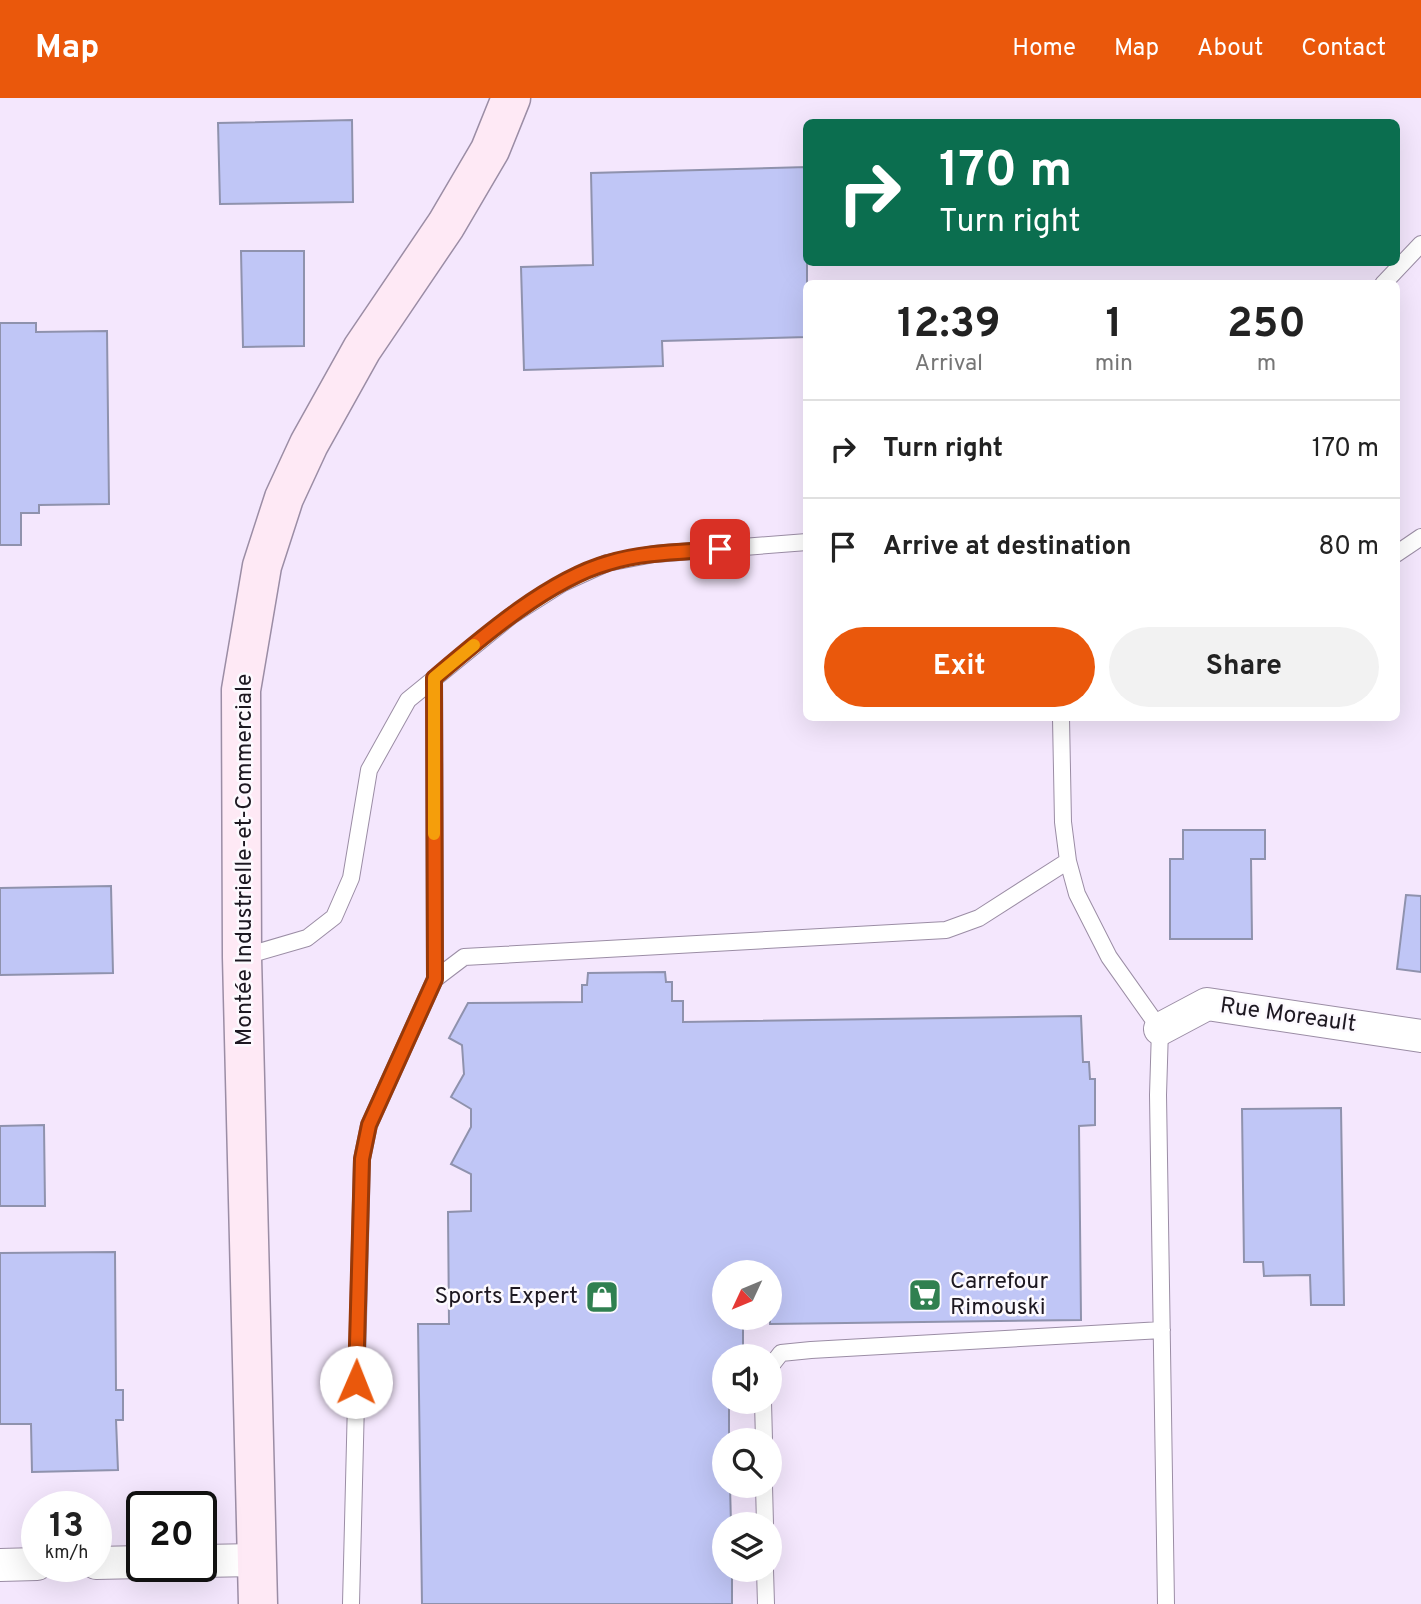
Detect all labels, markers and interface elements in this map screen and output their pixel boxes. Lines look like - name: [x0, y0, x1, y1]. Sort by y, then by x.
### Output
- text: Map: [35, 28, 99, 70]
- text: Home: [1012, 34, 1076, 64]
- text: Map: [1114, 34, 1159, 64]
- text: About: [1197, 34, 1263, 64]
- text: Contact: [1301, 34, 1386, 64]
- text: 170 m: [939, 142, 1072, 204]
- icon: right: [824, 147, 915, 238]
- text: Turn right: [939, 203, 1081, 243]
- text: 12:39: [897, 299, 1001, 352]
- text: 1: [1105, 299, 1122, 352]
- text: 250: [1227, 299, 1306, 352]
- text: Arrival: [915, 350, 983, 379]
- text: min: [1095, 350, 1133, 379]
- text: m: [1257, 350, 1276, 379]
- icon: right: [824, 430, 862, 468]
- text: Turn right: [883, 433, 1003, 466]
- text: 170 m: [1312, 433, 1379, 466]
- pin: [690, 519, 750, 579]
- icon: arrive: [824, 528, 862, 566]
- icon: arrive: [701, 530, 739, 568]
- text: Arrive at destination: [883, 531, 1131, 564]
- text: 80 m: [1319, 531, 1379, 564]
- button: Exit: [824, 627, 1095, 707]
- button: Share: [1109, 627, 1379, 707]
- street label: Montée Industrielle-et-Commerciale: [231, 674, 260, 1046]
- street label: Rue Moreault: [1218, 992, 1358, 1040]
- north arrow: [712, 1260, 782, 1330]
- map controls: [712, 1260, 782, 1582]
- place label: Carrefour Rimouski: [950, 1268, 1048, 1323]
- supermarket icon: Carrefour Rimouski: [906, 1276, 944, 1314]
- shop icon: Sports Expert: [583, 1278, 621, 1316]
- place label: Sports Expert: [434, 1283, 578, 1312]
- button: sound: [712, 1344, 782, 1414]
- position arrow: [319, 1345, 393, 1419]
- button: search: [712, 1428, 782, 1498]
- speed limit sign: 20: [126, 1491, 217, 1582]
- text: 13: [49, 1505, 84, 1549]
- button: layers: [712, 1512, 782, 1582]
- text: km/h: [45, 1542, 88, 1565]

